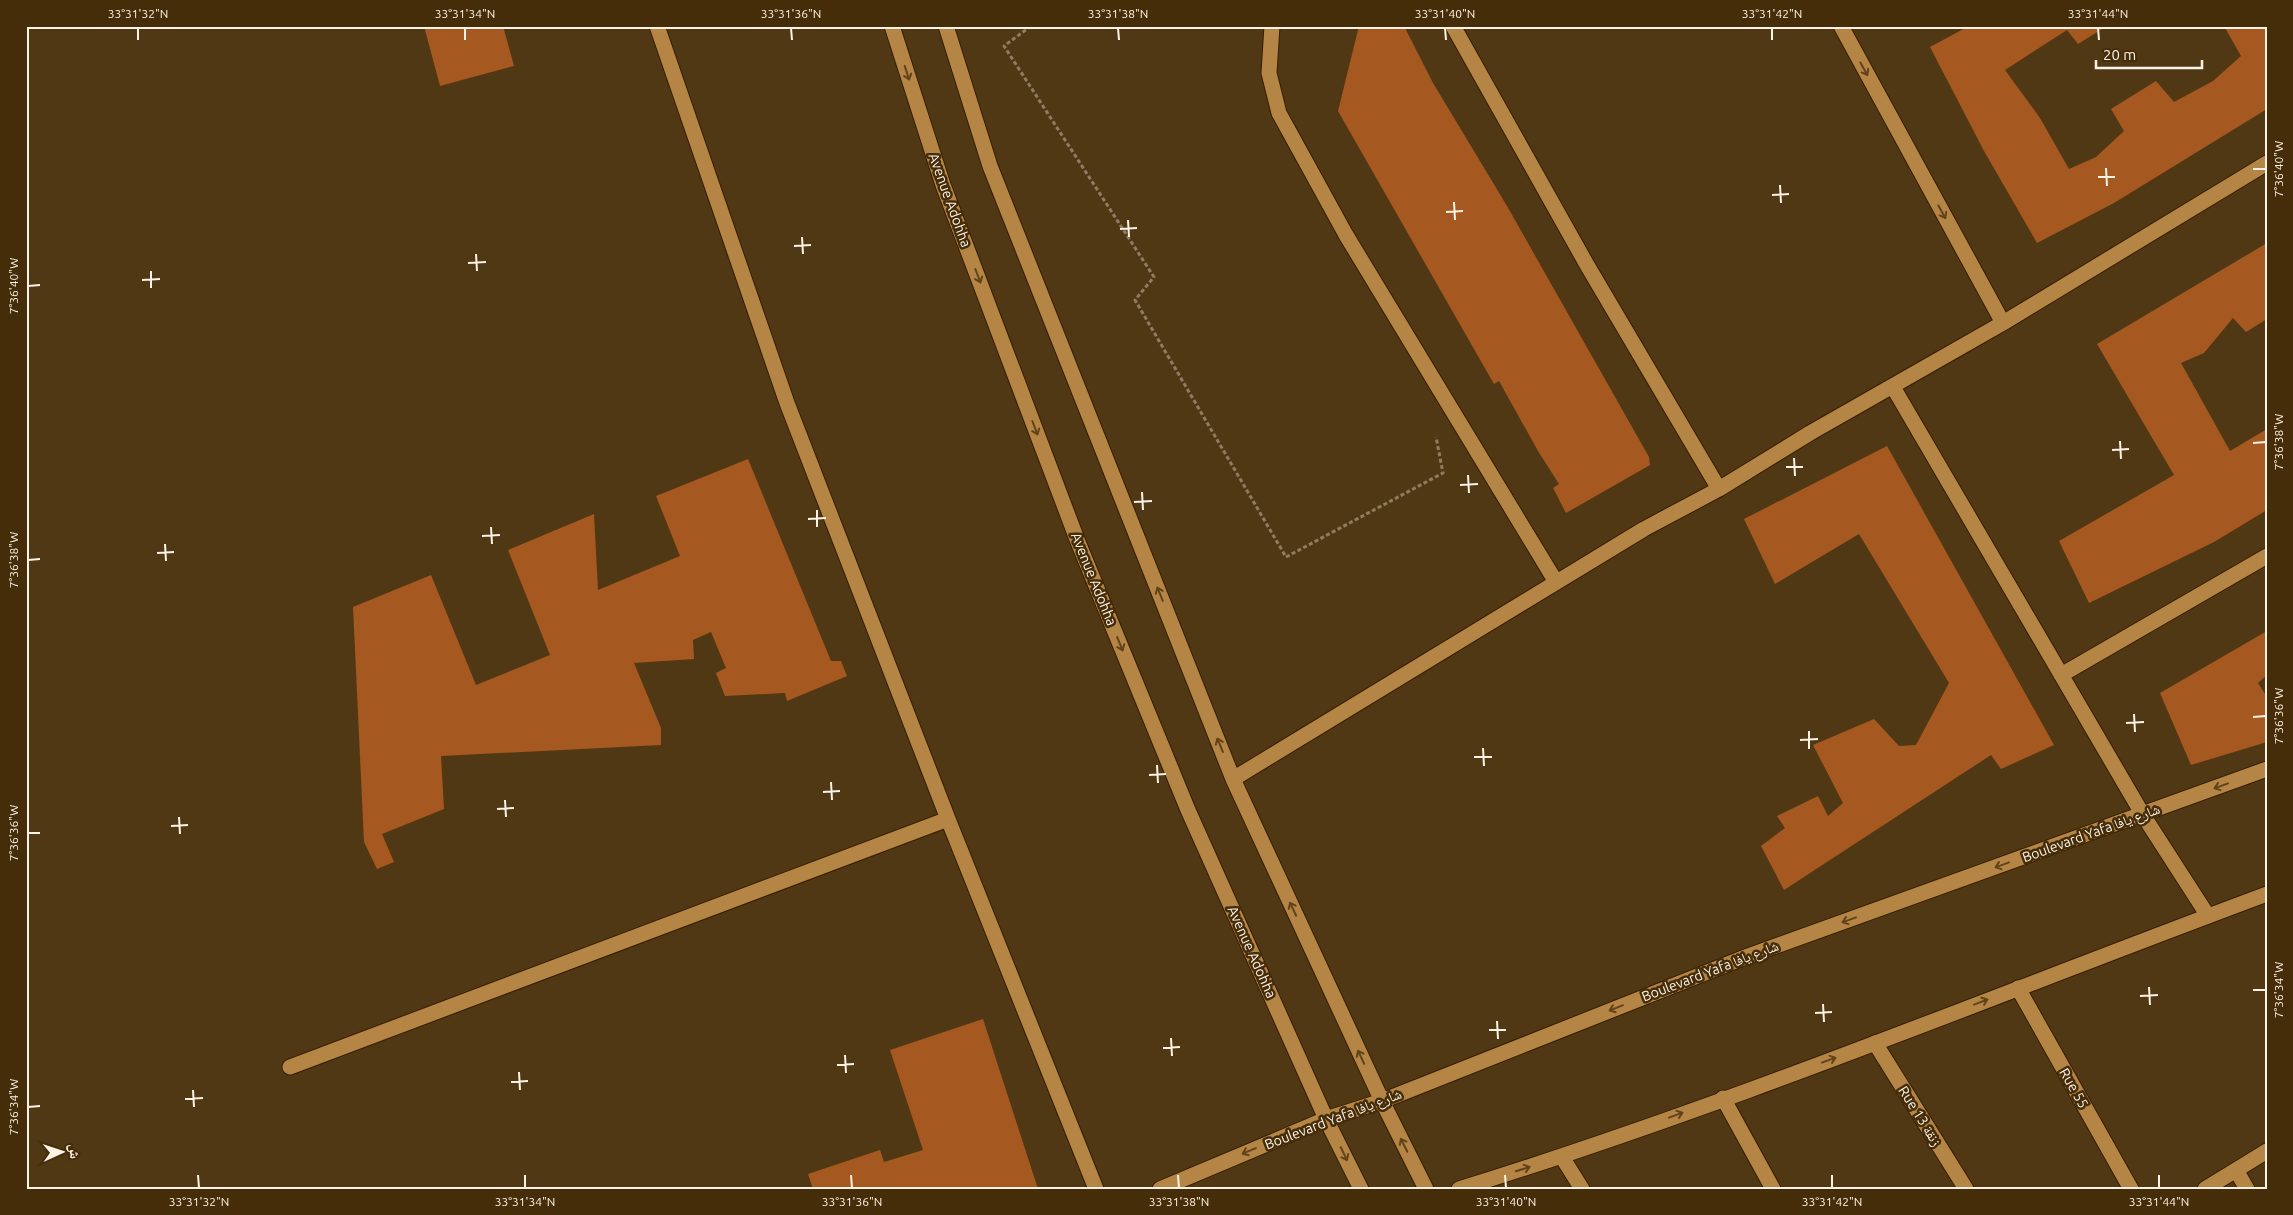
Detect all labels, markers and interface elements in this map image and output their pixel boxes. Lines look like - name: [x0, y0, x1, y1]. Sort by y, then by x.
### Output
- text: 33°31'32"N: [108, 7, 168, 20]
- text: 33°31'34"N: [435, 7, 495, 20]
- text: 33°31'36"N: [761, 7, 821, 20]
- text: 33°31'38"N: [1088, 7, 1148, 20]
- text: 33°31'40"N: [1415, 7, 1475, 20]
- text: 33°31'42"N: [1742, 7, 1802, 20]
- text: 33°31'44"N: [2068, 7, 2128, 20]
- scale bar: [2096, 38, 2202, 70]
- text: 20 m: [2103, 46, 2136, 63]
- one-way arrow: [1860, 61, 1869, 76]
- one-way arrow: [903, 64, 912, 80]
- text: 7°36'40"W: [2272, 141, 2285, 197]
- street label: Avenue Adohha: [926, 151, 974, 249]
- one-way arrow: [1937, 204, 1947, 219]
- text: 7°36'40"W: [7, 258, 20, 314]
- one-way arrow: [974, 267, 983, 283]
- text: 7°36'38"W: [2272, 414, 2285, 470]
- one-way arrow: [1031, 419, 1040, 435]
- street label: Avenue Adohha: [1068, 530, 1120, 628]
- text: 7°36'38"W: [7, 532, 20, 588]
- one-way arrow: [1155, 587, 1164, 602]
- one-way arrow: [1116, 636, 1126, 651]
- text: 7°36'36"W: [2272, 688, 2285, 744]
- one-way arrow: [1215, 738, 1224, 753]
- one-way arrow: [2214, 782, 2229, 791]
- street label: Boulevard Yafa شارع يافا: [2020, 801, 2163, 867]
- text: 7°36'36"W: [7, 805, 20, 861]
- one-way arrow: [1995, 861, 2010, 870]
- one-way arrow: [1288, 902, 1298, 917]
- street label: Avenue Adohha: [1225, 904, 1279, 1000]
- one-way arrow: [1842, 916, 1857, 925]
- street label: Boulevard Yafa شارع يافا: [1639, 937, 1781, 1006]
- text: 7°36'34"W: [2272, 962, 2285, 1018]
- one-way arrow: [1973, 997, 1988, 1006]
- one-way arrow: [1608, 1005, 1623, 1014]
- one-way arrow: [1356, 1049, 1366, 1064]
- one-way arrow: [1821, 1055, 1836, 1064]
- street label: Rue 55: [2056, 1065, 2092, 1111]
- text: 7°36'34"W: [7, 1079, 20, 1135]
- street label: Rue 13 زنقة: [1894, 1083, 1945, 1149]
- street label: Boulevard Yafa شارع يافا: [1262, 1085, 1404, 1154]
- one-way arrow: [1668, 1110, 1683, 1119]
- north arrow: [38, 1128, 88, 1178]
- one-way arrow: [1399, 1138, 1408, 1153]
- text: ش: [66, 1143, 83, 1159]
- one-way arrow: [1339, 1146, 1349, 1161]
- one-way arrow: [1242, 1147, 1257, 1157]
- one-way arrow: [1514, 1164, 1530, 1174]
- text: 33°31'32"N: [169, 1195, 229, 1208]
- text: 33°31'34"N: [495, 1195, 555, 1208]
- text: 33°31'36"N: [822, 1195, 882, 1208]
- text: 33°31'38"N: [1149, 1195, 1209, 1208]
- text: 33°31'40"N: [1476, 1195, 1536, 1208]
- text: 33°31'42"N: [1802, 1195, 1862, 1208]
- text: 33°31'44"N: [2129, 1195, 2189, 1208]

